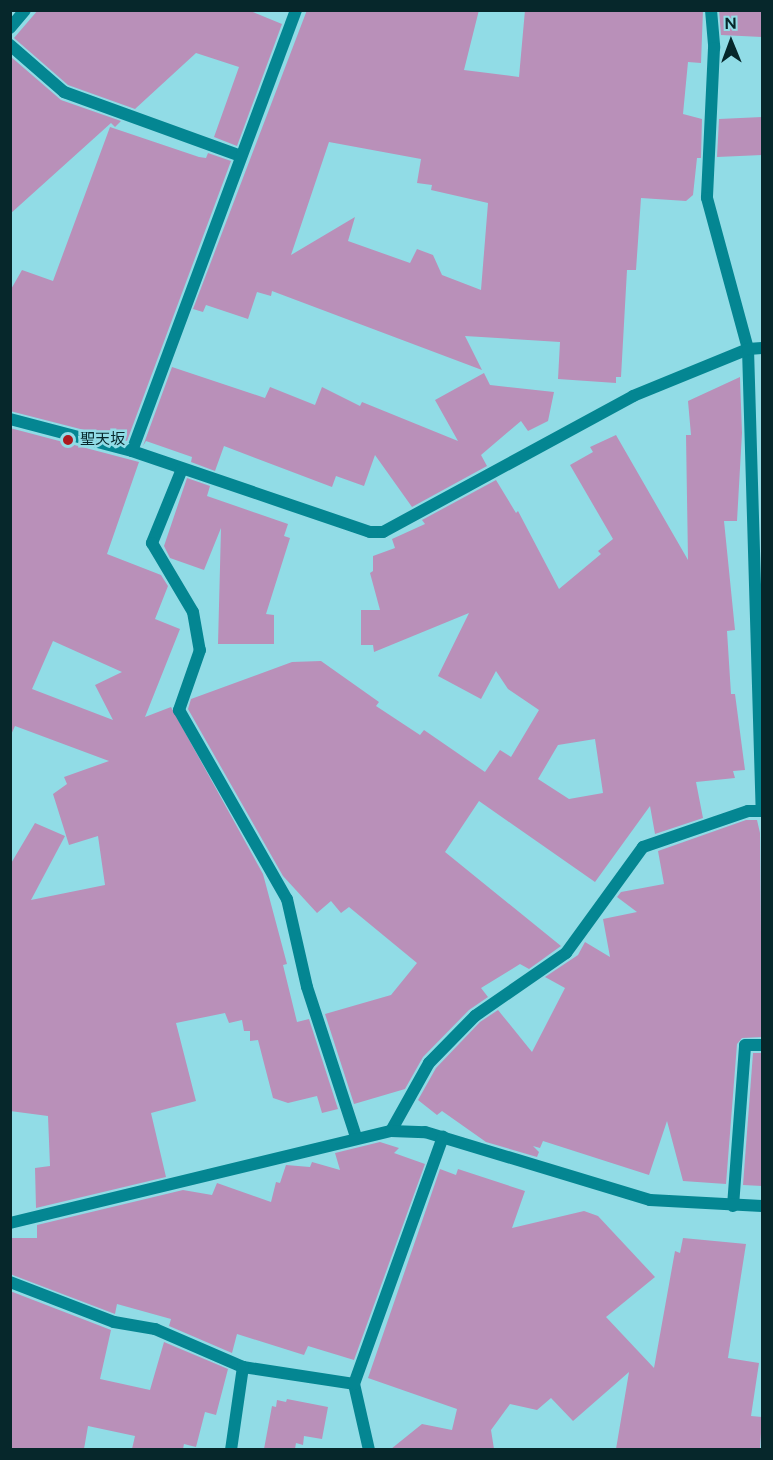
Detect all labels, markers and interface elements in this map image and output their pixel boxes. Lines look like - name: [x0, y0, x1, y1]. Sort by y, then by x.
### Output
- north arrow: [701, 12, 761, 72]
- text: N: [724, 14, 737, 33]
- place label: 聖天坂: [80, 431, 125, 449]
- marker: 聖天坂: [61, 433, 75, 447]

